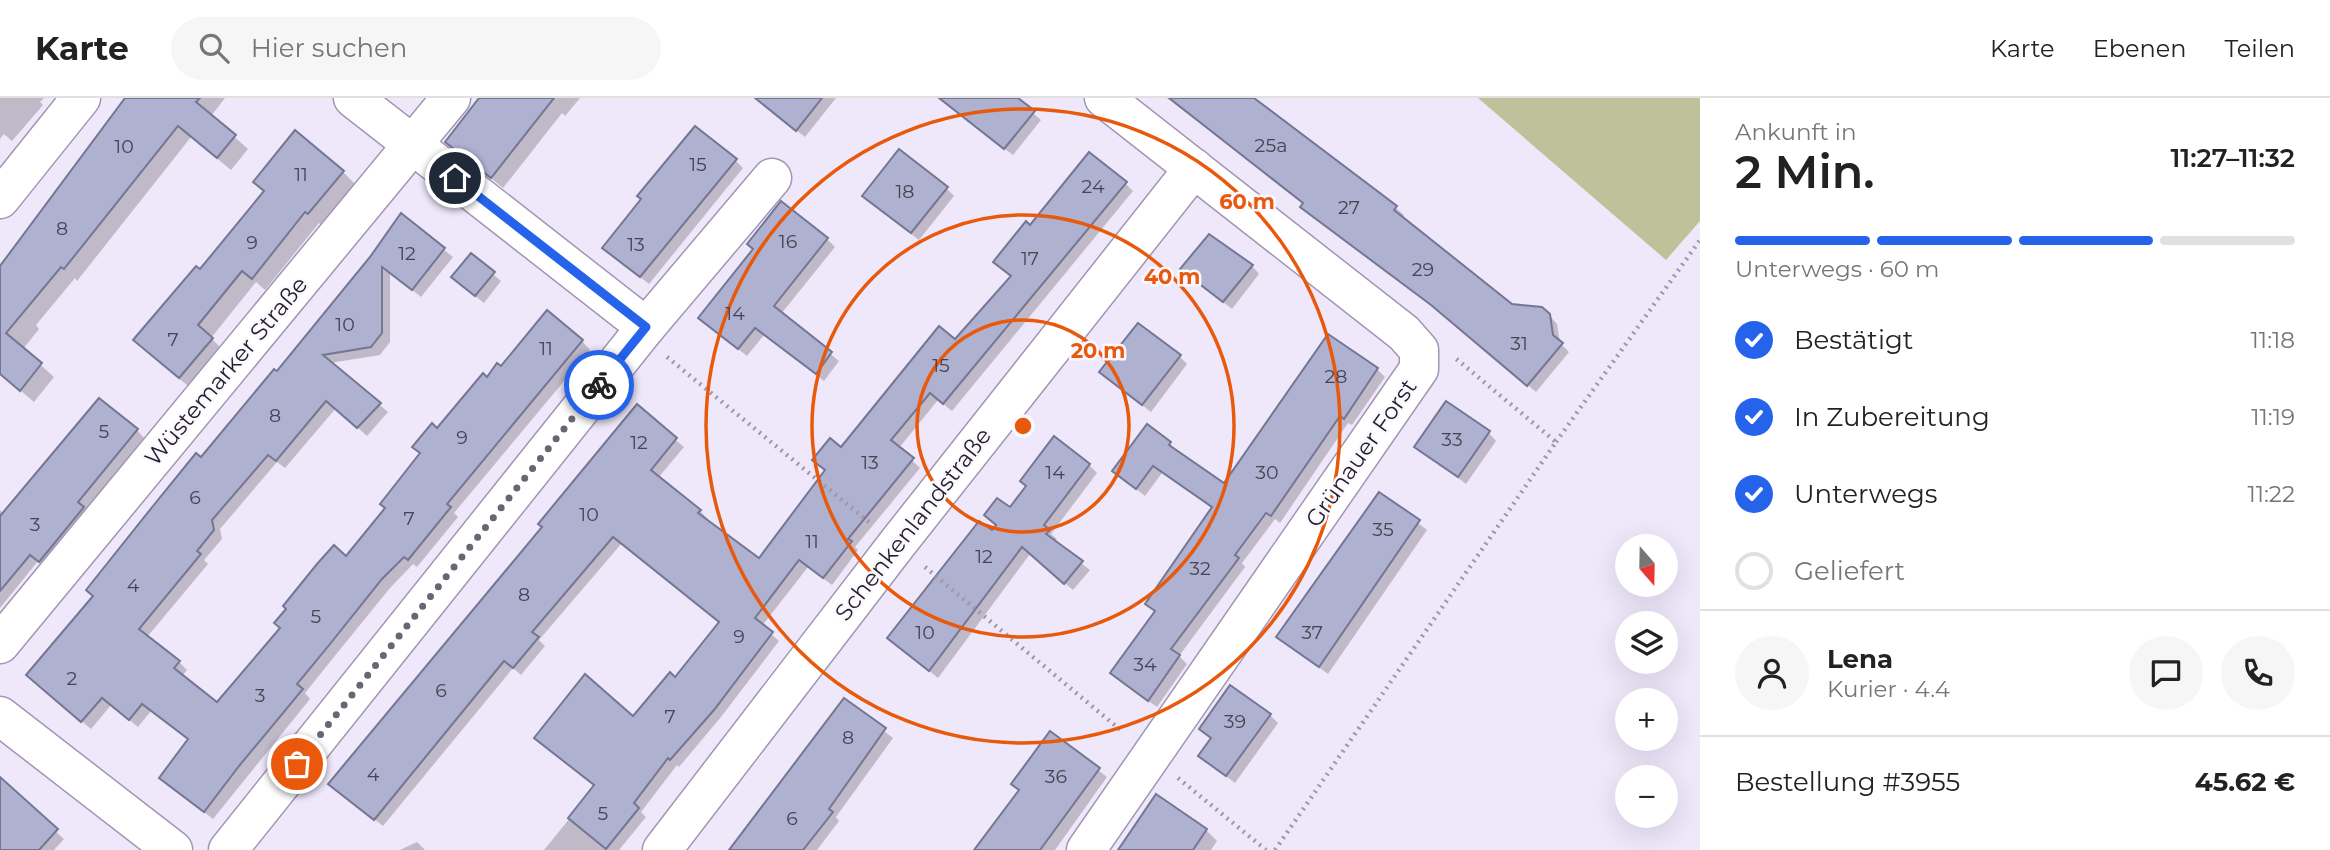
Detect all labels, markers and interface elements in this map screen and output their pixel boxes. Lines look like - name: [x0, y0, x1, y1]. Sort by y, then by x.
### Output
- search box: [171, 17, 661, 80]
- text: Karte: [35, 28, 129, 68]
- icon: search: [195, 29, 233, 67]
- text: Hier suchen: [251, 32, 407, 64]
- text: Karte: [1990, 34, 2055, 63]
- text: Ebenen: [2093, 34, 2186, 63]
- text: Teilen: [2224, 34, 2295, 63]
- text: Ankunft in: [1735, 118, 1856, 146]
- house number: 25a: [1255, 134, 1287, 157]
- house number: 10: [114, 135, 134, 158]
- text: 11:27–11:32: [2170, 142, 2295, 174]
- text: 2 Min.: [1735, 143, 1874, 200]
- pin: [425, 148, 485, 208]
- house number: 15: [689, 153, 707, 176]
- icon: home: [436, 159, 474, 197]
- house number: 11: [294, 163, 308, 186]
- house number: 24: [1082, 175, 1105, 198]
- house number: 18: [896, 180, 914, 203]
- text: 60 m: [1219, 189, 1275, 214]
- house number: 27: [1338, 196, 1360, 219]
- house number: 8: [56, 217, 68, 240]
- house number: 16: [779, 230, 797, 253]
- house number: 9: [246, 231, 258, 254]
- house number: 13: [627, 233, 645, 256]
- house number: 12: [398, 242, 416, 265]
- house number: 17: [1021, 247, 1039, 270]
- text: Unterwegs · 60 m: [1735, 255, 1939, 283]
- house number: 29: [1412, 258, 1434, 281]
- text: 40 m: [1144, 264, 1200, 289]
- street label: Wüstemarker Straße: [139, 271, 313, 471]
- house number: 14: [725, 302, 745, 325]
- house number: 10: [335, 313, 355, 336]
- icon: check: [1735, 321, 1773, 359]
- text: Bestätigt: [1794, 324, 1913, 356]
- text: 11:18: [2251, 326, 2295, 354]
- house number: 7: [167, 328, 179, 351]
- house number: 31: [1510, 332, 1528, 355]
- house number: 11: [539, 337, 553, 360]
- text: 20 m: [1071, 338, 1125, 363]
- courier: [564, 350, 634, 420]
- house number: 15: [932, 354, 950, 377]
- house number: 28: [1325, 365, 1347, 388]
- icon: bike: [580, 366, 618, 404]
- street label: Grünauer Forst: [1299, 374, 1423, 532]
- icon: check: [1735, 398, 1773, 436]
- text: In Zubereitung: [1794, 401, 1990, 433]
- text: 11:19: [2251, 403, 2295, 431]
- house number: 8: [269, 404, 281, 427]
- centre of rings: [1011, 414, 1035, 438]
- house number: 5: [99, 420, 110, 443]
- street label: Schenkenlandstraße: [829, 422, 997, 626]
- house number: 9: [456, 426, 468, 449]
- house number: 33: [1441, 428, 1463, 451]
- house number: 12: [630, 431, 648, 454]
- house number: 13: [861, 451, 879, 474]
- house number: 14: [1045, 461, 1065, 484]
- house number: 30: [1255, 461, 1279, 484]
- icon: check: [1735, 475, 1773, 513]
- text: Unterwegs: [1794, 478, 1937, 510]
- text: 11:22: [2247, 480, 2295, 508]
- house number: 6: [189, 486, 201, 509]
- house number: 10: [579, 503, 599, 526]
- house number: 7: [403, 507, 415, 530]
- house number: 3: [30, 513, 40, 536]
- house number: 35: [1372, 518, 1394, 541]
- house number: 11: [805, 530, 819, 553]
- north arrow: [1615, 534, 1678, 597]
- map controls: [1615, 534, 1678, 828]
- house number: 12: [975, 545, 993, 568]
- text: Geliefert: [1794, 555, 1905, 587]
- house number: 32: [1189, 557, 1211, 580]
- house number: 4: [127, 574, 140, 597]
- house number: 8: [518, 583, 530, 606]
- house number: 5: [311, 605, 322, 628]
- button: layers: [1615, 611, 1678, 674]
- house number: 10: [915, 621, 935, 644]
- house number: 37: [1301, 621, 1323, 644]
- house number: 9: [733, 625, 745, 648]
- button: person: [1735, 636, 1809, 710]
- button: chat: [2129, 636, 2203, 710]
- button: phone: [2221, 636, 2295, 710]
- text: Lena: [1827, 643, 1893, 675]
- house number: 34: [1133, 653, 1157, 676]
- house number: 2: [67, 667, 78, 690]
- text: Kurier · 4.4: [1827, 675, 1950, 703]
- house number: 6: [435, 679, 447, 702]
- house number: 3: [255, 684, 265, 707]
- button: +: [1615, 688, 1678, 751]
- house number: 7: [664, 705, 676, 728]
- house number: 39: [1224, 710, 1246, 733]
- house number: 8: [842, 726, 854, 749]
- pin: [267, 734, 327, 794]
- icon: bag: [278, 745, 316, 783]
- house number: 4: [367, 763, 380, 786]
- house number: 36: [1045, 765, 1067, 788]
- button: −: [1615, 765, 1678, 828]
- text: Bestellung #3955: [1735, 766, 1960, 798]
- text: 45.62 €: [2195, 766, 2295, 798]
- house number: 5: [598, 802, 609, 825]
- house number: 6: [786, 807, 798, 830]

